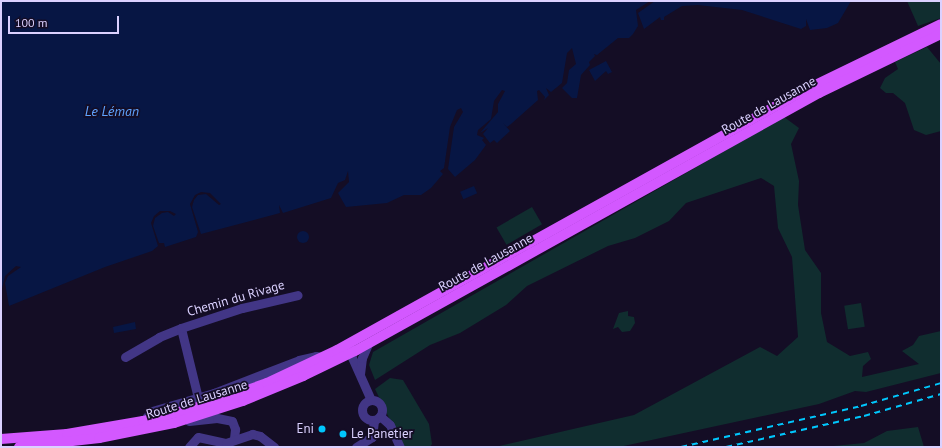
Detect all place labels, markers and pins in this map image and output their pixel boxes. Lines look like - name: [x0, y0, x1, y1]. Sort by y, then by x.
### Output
- place label: Eni: [296, 421, 314, 437]
- marker: Eni: [317, 424, 327, 434]
- place label: Le Panetier: [351, 426, 413, 442]
- marker: Le Panetier: [338, 429, 348, 439]

